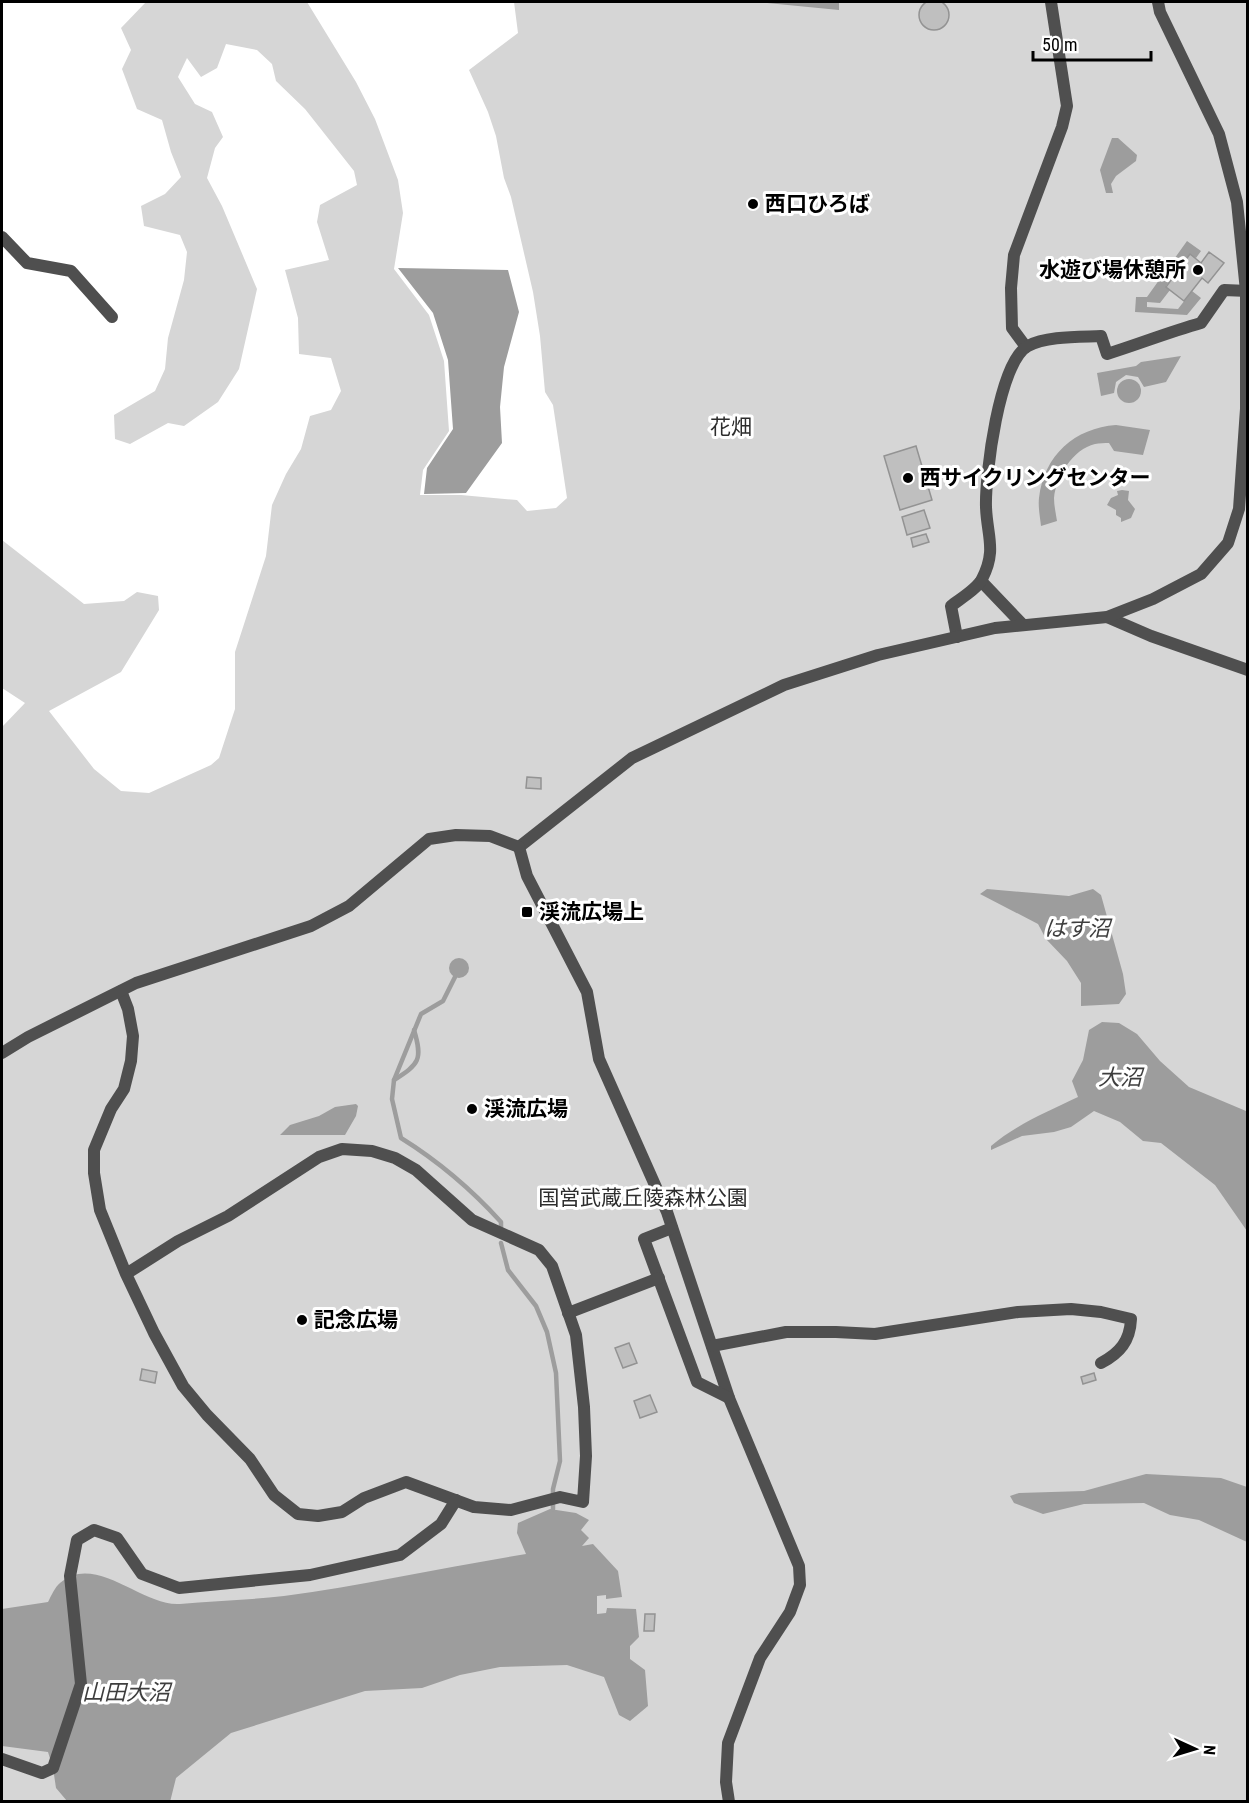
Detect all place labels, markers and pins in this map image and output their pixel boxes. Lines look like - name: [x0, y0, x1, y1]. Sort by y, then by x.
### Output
- place label: 西口ひろば: [765, 192, 870, 216]
- marker: 西口ひろば: [746, 197, 760, 211]
- place label: 水遊び場休憩所: [1039, 258, 1186, 282]
- marker: 水遊び場休憩所: [1191, 263, 1205, 277]
- place label: 西サイクリングセンター: [920, 466, 1151, 490]
- marker: 西サイクリングセンター: [901, 471, 915, 485]
- place label: 渓流広場上: [539, 900, 644, 924]
- marker: 渓流広場上: [520, 905, 534, 919]
- place label: 渓流広場: [484, 1097, 568, 1121]
- marker: 渓流広場: [465, 1102, 479, 1116]
- place label: 記念広場: [314, 1308, 398, 1332]
- marker: 記念広場: [295, 1313, 309, 1327]

